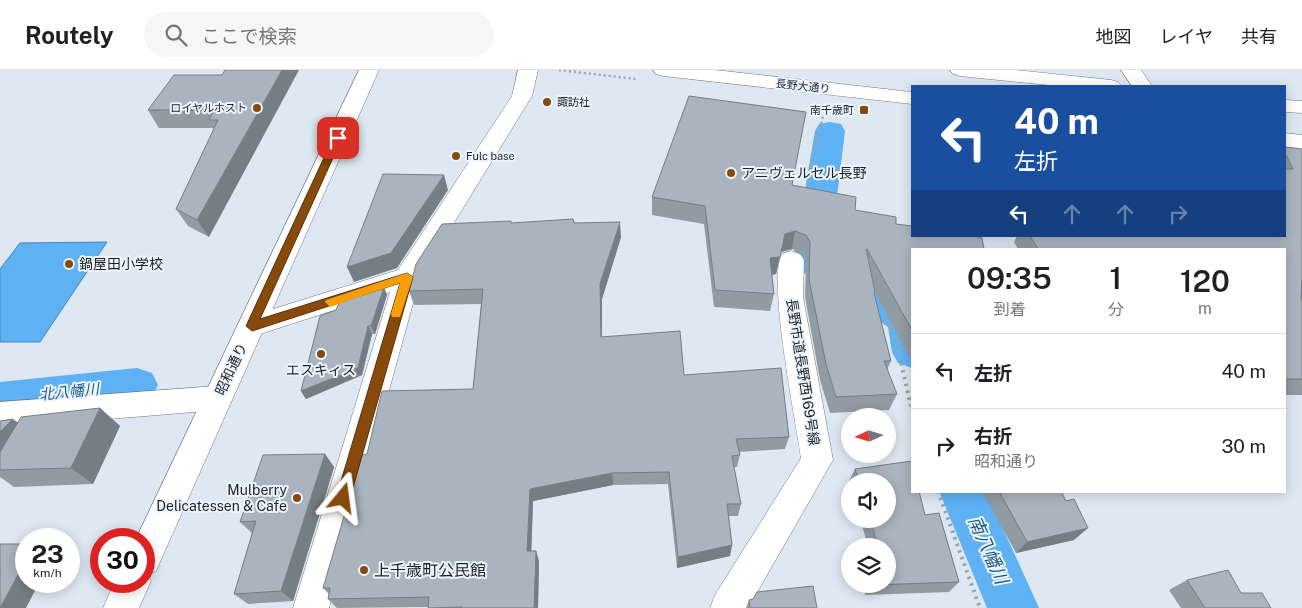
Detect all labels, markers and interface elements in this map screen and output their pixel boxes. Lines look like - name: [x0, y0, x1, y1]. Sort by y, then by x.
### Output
- search box: [144, 12, 494, 57]
- text: Routely: [25, 21, 114, 49]
- icon: search: [162, 21, 190, 49]
- text: ここで検索: [202, 25, 297, 47]
- text: 地図: [1096, 26, 1132, 47]
- text: レイヤ: [1160, 26, 1213, 47]
- text: 共有: [1241, 26, 1277, 47]
- street label: 長野大通り: [775, 77, 831, 95]
- marker: 諏訪社: [541, 96, 553, 108]
- place label: 諏訪社: [557, 96, 590, 108]
- text: 40 m: [1014, 101, 1099, 142]
- place label: ロイヤルホスト: [170, 102, 247, 114]
- marker: ロイヤルホスト: [251, 102, 263, 114]
- place label: 南千歳町: [810, 104, 854, 116]
- marker: 南千歳町: [858, 104, 870, 116]
- icon: left: [931, 105, 996, 170]
- pin: [317, 117, 359, 159]
- icon: arrive: [324, 124, 352, 152]
- text: 左折: [1014, 148, 1058, 174]
- marker: Fulc base: [450, 150, 462, 162]
- place label: Fulc base: [466, 150, 515, 162]
- place label: アニヴェルセル長野: [741, 165, 867, 181]
- marker: アニヴェルセル長野: [725, 167, 737, 179]
- icon: left: [1005, 200, 1033, 228]
- icon: ahead: [1058, 200, 1086, 228]
- icon: ahead: [1111, 200, 1139, 228]
- icon: right: [1164, 200, 1192, 228]
- place label: 鍋屋田小学校: [79, 256, 163, 272]
- marker: 鍋屋田小学校: [63, 258, 75, 270]
- text: 09:35: [967, 260, 1052, 296]
- text: 1: [1110, 260, 1122, 296]
- text: 120: [1180, 263, 1230, 299]
- street label: 長野市道長野西169号線: [783, 297, 823, 447]
- text: m: [1198, 299, 1212, 318]
- text: 到着: [993, 300, 1025, 319]
- text: 分: [1108, 300, 1124, 319]
- street label: 昭和通り: [212, 340, 250, 398]
- marker: エスキィス: [315, 348, 327, 360]
- icon: left: [931, 357, 959, 385]
- text: 40 m: [1221, 360, 1266, 382]
- place label: エスキィス: [286, 362, 356, 378]
- text: 左折: [974, 362, 1012, 384]
- water label: 北八幡川: [38, 380, 102, 403]
- north arrow: [841, 408, 896, 462]
- map controls: [841, 408, 896, 593]
- text: 右折: [974, 425, 1012, 447]
- icon: right: [931, 432, 959, 460]
- text: 30 m: [1221, 435, 1266, 457]
- text: 昭和通り: [974, 452, 1038, 471]
- position arrow: [316, 471, 368, 523]
- button: sound: [841, 473, 896, 528]
- place label: Mulberry Delicatessen & Cafe: [156, 482, 288, 514]
- marker: Mulberry Delicatessen & Cafe: [291, 492, 303, 504]
- water label: 南八幡川: [964, 513, 1014, 589]
- speed limit sign: 30: [90, 528, 155, 593]
- button: layers: [841, 538, 896, 593]
- text: 23: [31, 539, 64, 569]
- place label: 上千歳町公民館: [374, 561, 486, 580]
- marker: 上千歳町公民館: [358, 564, 370, 576]
- text: km/h: [33, 566, 62, 580]

